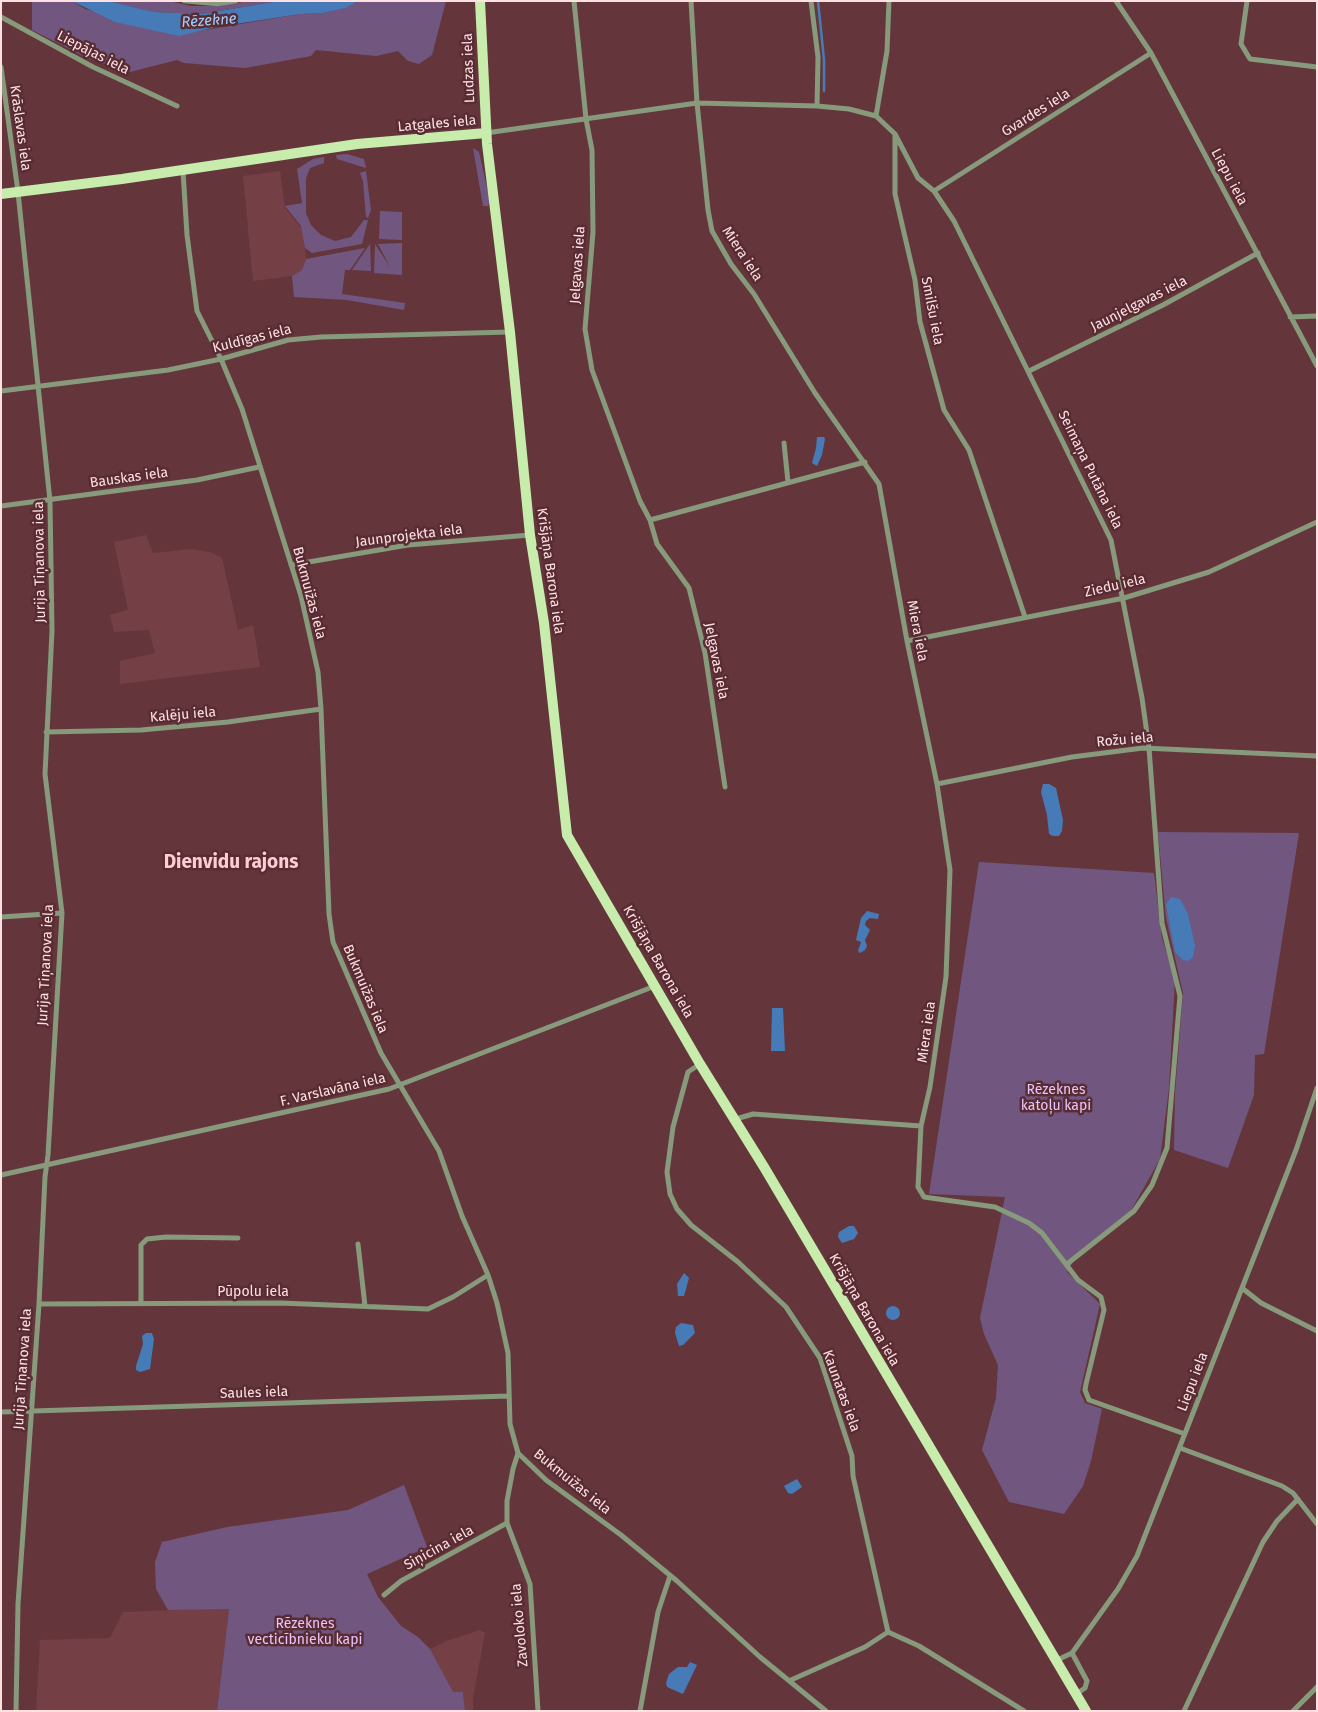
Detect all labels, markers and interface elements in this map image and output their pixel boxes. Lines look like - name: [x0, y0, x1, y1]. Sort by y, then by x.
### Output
- water label: Rēzekne: [181, 10, 237, 32]
- street label: Liepājas iela: [54, 28, 132, 78]
- street label: Ludzas iela: [459, 33, 479, 103]
- street label: Krāslavas iela: [6, 84, 34, 172]
- street label: Gvardes iela: [999, 85, 1073, 141]
- street label: Latgales iela: [397, 112, 477, 136]
- street label: Liepu iela: [1207, 146, 1251, 208]
- street label: Miera iela: [718, 223, 766, 285]
- street label: Jelgavas iela: [567, 225, 589, 305]
- street label: Jaunjelgavas iela: [1088, 272, 1190, 336]
- street label: Smilšu iela: [917, 275, 947, 347]
- street label: Kuldīgas iela: [211, 321, 293, 357]
- street label: Seimaņa Putāna iela: [1054, 408, 1126, 532]
- street label: Bauskas iela: [89, 464, 169, 492]
- street label: Jurija Tiņanova iela: [31, 501, 49, 623]
- street label: Krišjāņa Barona iela: [533, 507, 567, 635]
- street label: Jaunprojekta iela: [354, 521, 464, 551]
- street label: Bukmuižas iela: [289, 545, 329, 641]
- street label: Ziedu iela: [1083, 571, 1147, 601]
- street label: Miera iela: [903, 599, 931, 663]
- street label: Jelgavas iela: [700, 621, 732, 701]
- street label: Kalēju iela: [149, 704, 217, 726]
- street label: Rožu iela: [1096, 729, 1154, 751]
- district label: Dienvidu rajons: [164, 852, 298, 874]
- street label: Krišjāņa Barona iela: [619, 903, 697, 1021]
- street label: Jurija Tiņanova iela: [34, 904, 58, 1026]
- street label: Bukmuižas iela: [339, 942, 391, 1036]
- street label: Miera iela: [914, 1000, 940, 1064]
- street label: F. Varslavāna iela: [279, 1070, 387, 1110]
- park label: Rēzeknes katoļu kapi: [1021, 1082, 1091, 1114]
- street label: Krišjāņa Barona iela: [825, 1251, 903, 1369]
- street label: Pūpolu iela: [217, 1284, 289, 1300]
- street label: Jurija Tiņanova iela: [10, 1308, 36, 1430]
- street label: Kaunatas iela: [818, 1348, 864, 1434]
- street label: Liepu iela: [1174, 1350, 1212, 1414]
- street label: Saules iela: [219, 1383, 289, 1403]
- street label: Bukmuižas iela: [530, 1446, 614, 1518]
- street label: Siņicina iela: [401, 1522, 477, 1574]
- street label: Zavoloko iela: [508, 1582, 532, 1668]
- park label: Rēzeknes vecticībnieku kapi: [248, 1616, 362, 1648]

